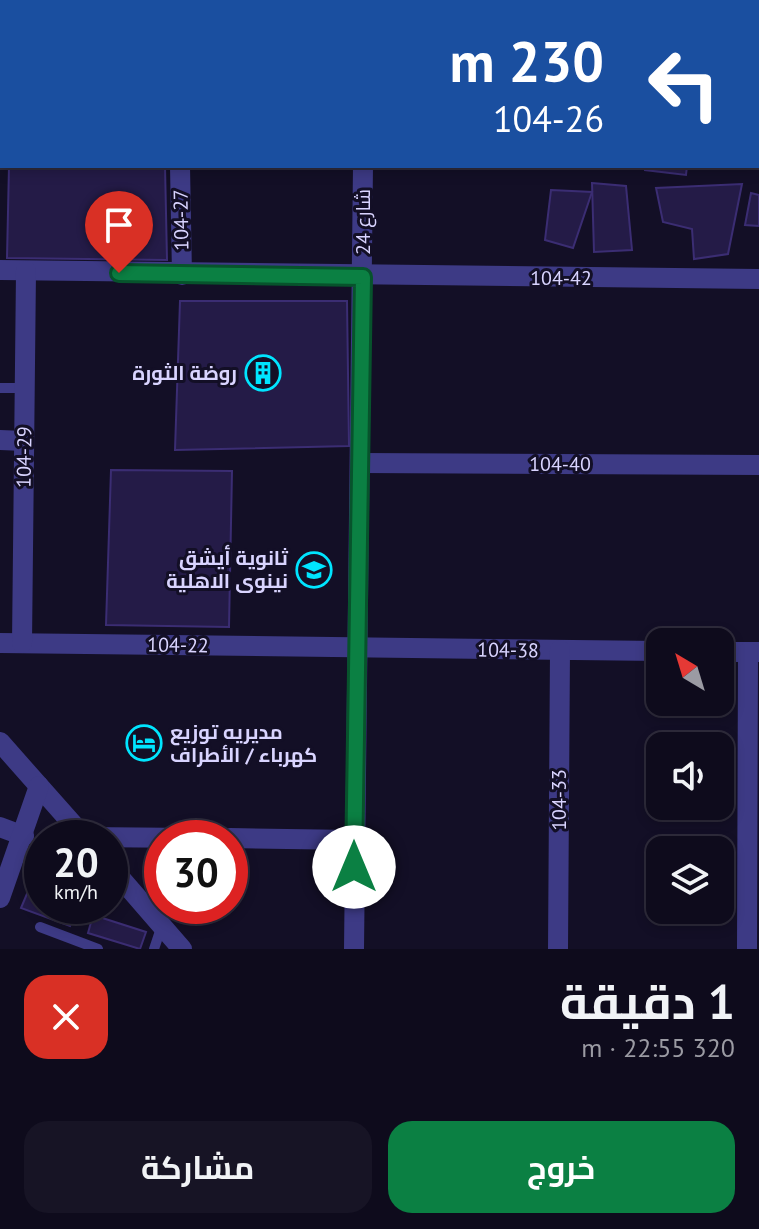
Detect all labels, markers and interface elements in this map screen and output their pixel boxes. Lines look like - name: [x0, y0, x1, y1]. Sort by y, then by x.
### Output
- text: 230 m: [449, 25, 604, 97]
- icon: left: [632, 32, 736, 136]
- text: 104-26: [493, 95, 604, 142]
- street label: 104-27: [167, 189, 195, 251]
- street label: شارع 24: [350, 189, 377, 255]
- pin: [85, 191, 153, 273]
- icon: arrive: [97, 203, 141, 247]
- street label: 104-42: [530, 265, 592, 291]
- building icon: روضة الثورة: [244, 354, 282, 392]
- place label: روضة الثورة: [132, 360, 237, 386]
- street label: 104-29: [10, 426, 38, 488]
- street label: 104-40: [529, 451, 591, 477]
- place label: ثانوية أيشق نينوى الاهلية: [166, 544, 289, 594]
- school or university icon: ثانوية أيشق نينوى الاهلية: [295, 551, 333, 589]
- north arrow: [646, 628, 734, 716]
- map controls: [646, 628, 734, 924]
- street label: 104-22: [147, 631, 209, 659]
- street label: 104-38: [477, 636, 539, 664]
- place label: مديريه توزيع كهرباء / الأطراف: [170, 719, 317, 768]
- hotel icon: مديريه توزيع كهرباء / الأطراف: [125, 724, 163, 762]
- button: sound: [646, 732, 734, 820]
- street label: 104-33: [546, 769, 572, 831]
- speed limit sign: 30: [144, 820, 248, 924]
- position arrow: [312, 825, 396, 909]
- text: 20: [53, 836, 99, 888]
- button: layers: [646, 836, 734, 924]
- text: km/h: [54, 879, 98, 905]
- text: 1 دقيقة: [560, 970, 735, 1032]
- button: close: [24, 975, 108, 1059]
- text: 320 m · 22:55: [581, 1031, 735, 1064]
- button: مشاركة: [24, 1121, 372, 1213]
- button: خروج: [388, 1121, 735, 1213]

